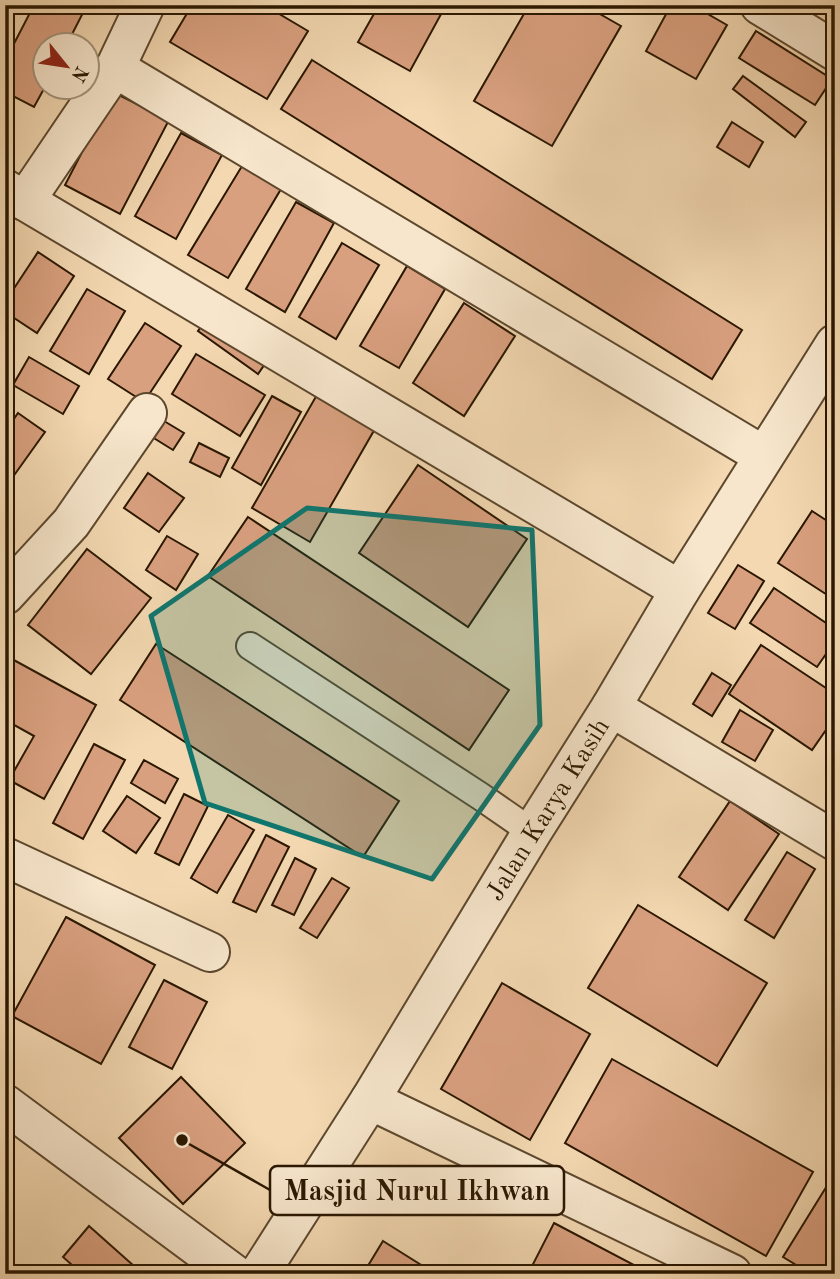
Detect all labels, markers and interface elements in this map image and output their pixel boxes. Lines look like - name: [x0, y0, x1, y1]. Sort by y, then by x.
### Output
- north arrow: [32, 32, 102, 102]
- text: N: [66, 62, 90, 85]
- street label: Jalan Karya Kasih: [482, 714, 615, 906]
- callout: Masjid Nurul Ikhwan: [270, 1166, 564, 1215]
- text: Masjid Nurul Ikhwan: [284, 1179, 550, 1207]

